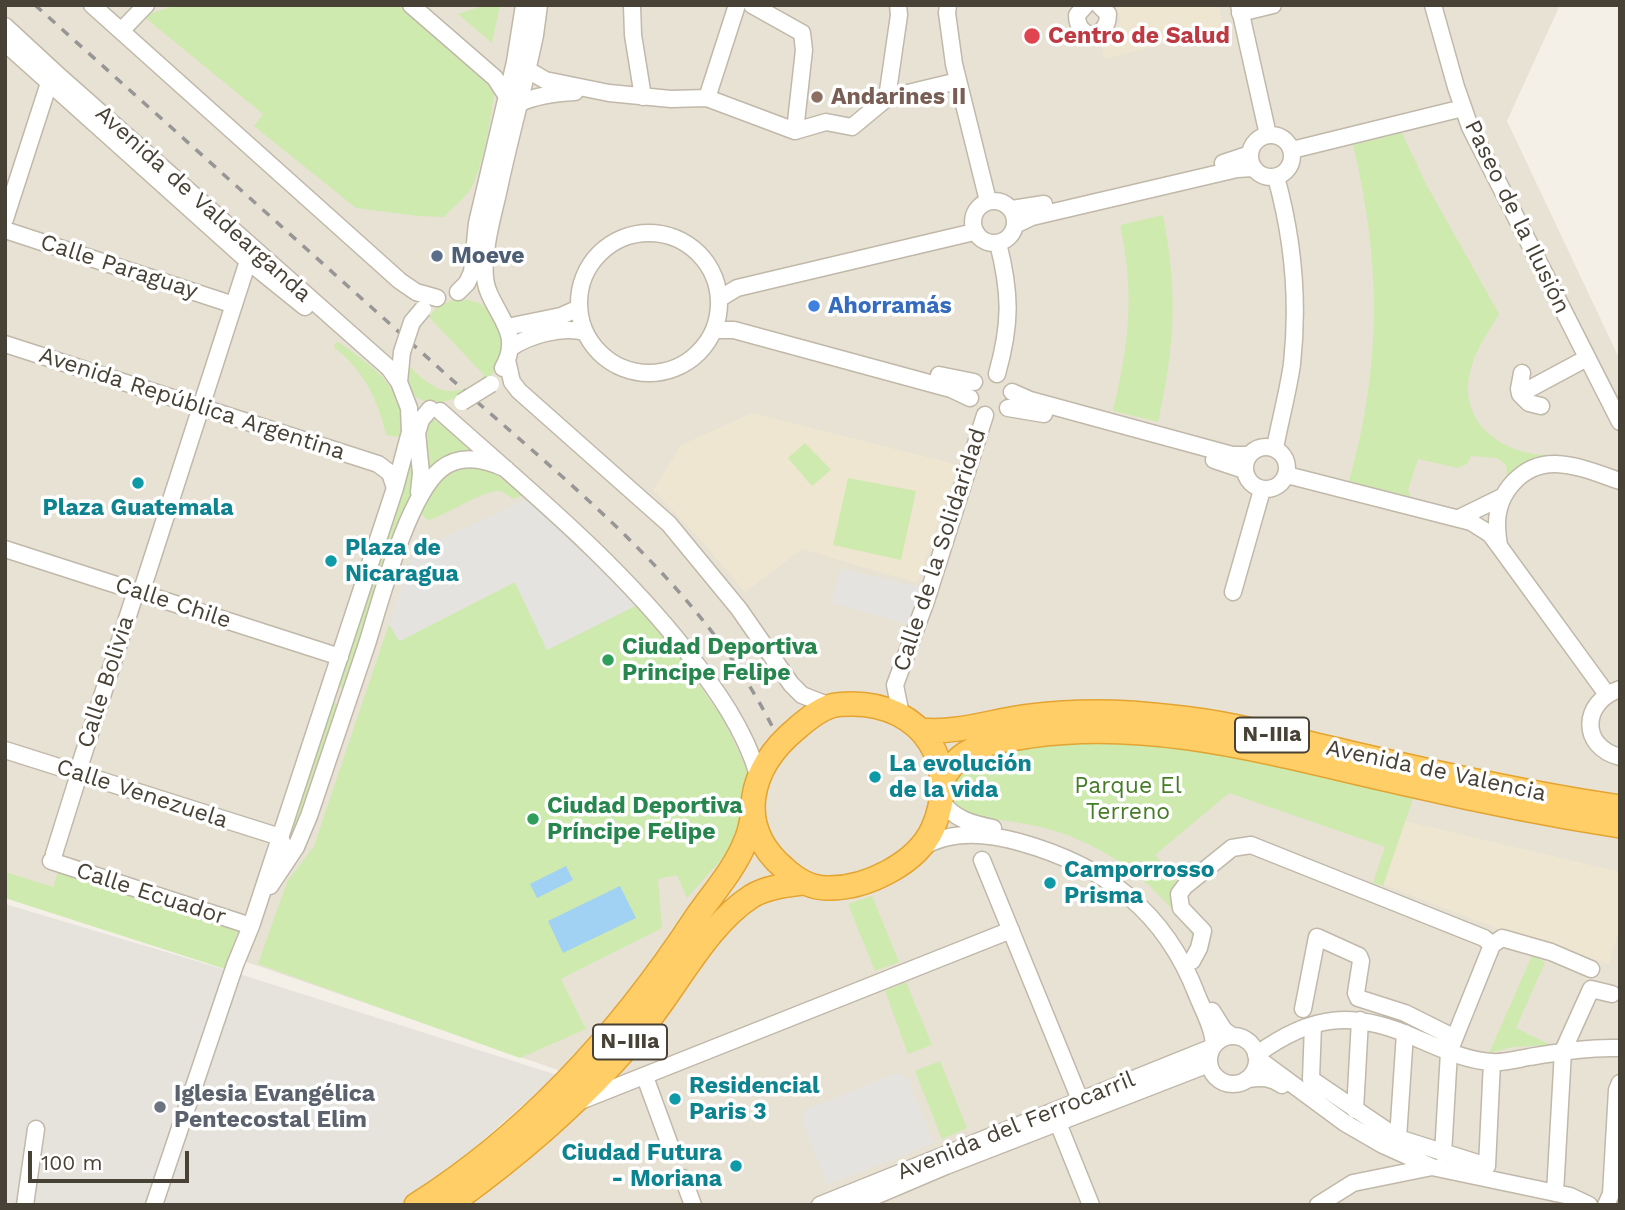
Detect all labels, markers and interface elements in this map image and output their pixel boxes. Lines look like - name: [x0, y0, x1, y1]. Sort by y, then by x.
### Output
- place label: Centro de Salud: [1048, 22, 1230, 50]
- marker: Centro de Salud: [1022, 26, 1042, 46]
- place label: Andarines II: [831, 83, 966, 111]
- marker: Andarines II: [809, 89, 825, 105]
- street label: Avenida de Valdearganda: [89, 100, 317, 308]
- street label: Paseo de la Ilusión: [1458, 116, 1576, 318]
- street label: Calle Paraguay: [37, 229, 201, 305]
- place label: Moeve: [451, 242, 525, 270]
- marker: Moeve: [429, 248, 445, 264]
- place label: Ahorramás: [828, 292, 952, 320]
- marker: Ahorramás: [806, 298, 822, 314]
- street label: Avenida República Argentina: [36, 341, 348, 467]
- street label: Calle de la Solidaridad: [888, 425, 992, 675]
- marker: Plaza Guatemala: [130, 475, 146, 491]
- place label: Plaza Guatemala: [42, 494, 234, 522]
- place label: Plaza de Nicaragua: [345, 534, 459, 588]
- marker: Plaza de Nicaragua: [323, 553, 339, 569]
- street label: Calle Chile: [111, 571, 235, 635]
- street label: Calle Bolivia: [72, 613, 140, 751]
- place label: Ciudad Deportiva Principe Felipe: [622, 633, 818, 687]
- marker: Ciudad Deportiva Principe Felipe: [600, 652, 616, 668]
- road number: N-IIIa: [1235, 718, 1309, 752]
- street label: Avenida de Valencia: [1324, 734, 1548, 808]
- place label: La evolución de la vida: [889, 750, 1032, 804]
- street label: Calle Venezuela: [53, 753, 231, 835]
- marker: La evolución de la vida: [867, 769, 883, 785]
- park label: Parque El Terreno: [1074, 772, 1182, 826]
- place label: Ciudad Deportiva Príncipe Felipe: [547, 792, 743, 846]
- marker: Ciudad Deportiva Príncipe Felipe: [525, 811, 541, 827]
- place label: Camporrosso Prisma: [1064, 856, 1214, 910]
- street label: Calle Ecuador: [73, 857, 229, 931]
- marker: Camporrosso Prisma: [1042, 875, 1058, 891]
- road number: N-IIIa: [593, 1024, 667, 1060]
- street label: Avenida del Ferrocarril: [893, 1066, 1139, 1186]
- place label: Residencial Paris 3: [689, 1072, 820, 1126]
- place label: Iglesia Evangélica Pentecostal Elim: [174, 1080, 375, 1134]
- marker: Residencial Paris 3: [667, 1091, 683, 1107]
- marker: Iglesia Evangélica Pentecostal Elim: [152, 1099, 168, 1115]
- scale bar: [32, 1136, 192, 1180]
- place label: Ciudad Futura - Moriana: [561, 1139, 722, 1193]
- text: 100 m: [41, 1150, 103, 1175]
- marker: Ciudad Futura - Moriana: [728, 1158, 744, 1174]

